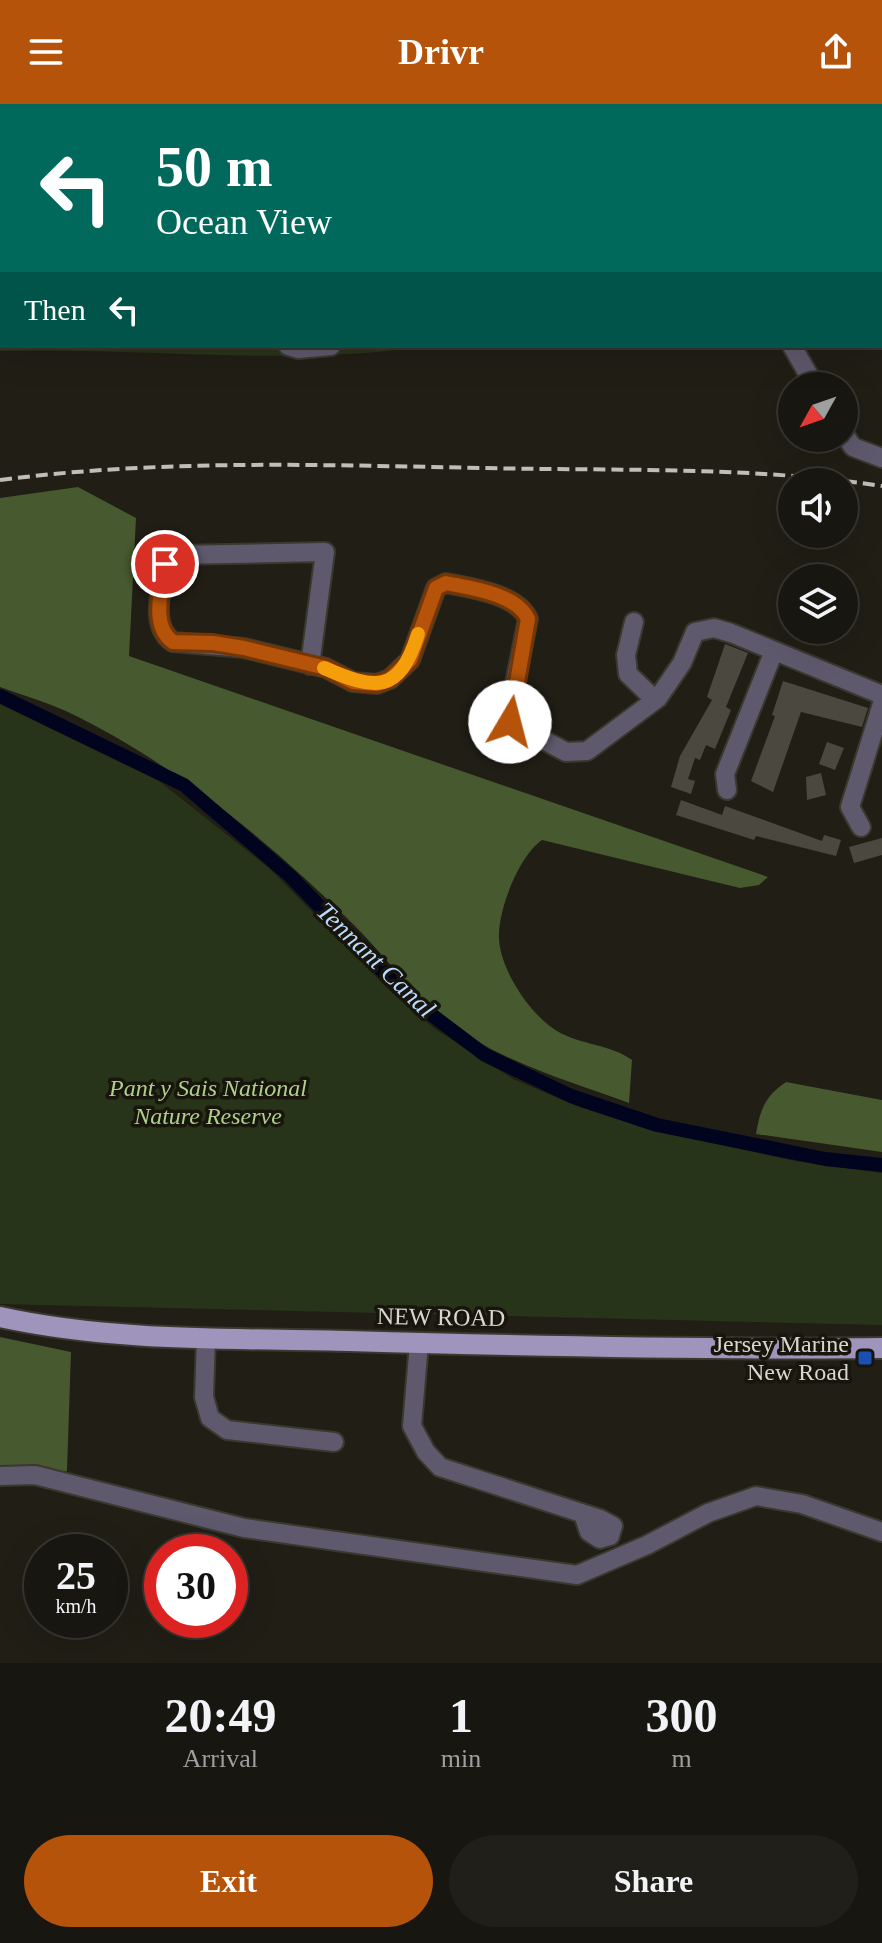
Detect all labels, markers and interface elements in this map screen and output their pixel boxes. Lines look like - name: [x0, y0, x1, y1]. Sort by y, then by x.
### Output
- icon: menu: [24, 30, 68, 74]
- icon: share: [814, 30, 858, 74]
- text: Drivr: [398, 32, 484, 72]
- icon: left: [24, 136, 128, 240]
- text: 50 m: [156, 136, 273, 198]
- text: Ocean View: [156, 202, 332, 242]
- icon: left: [102, 288, 146, 332]
- text: Then: [24, 293, 86, 326]
- north arrow: [778, 372, 858, 452]
- map controls: [778, 372, 858, 644]
- button: sound: [778, 468, 858, 548]
- pin: [131, 530, 199, 598]
- icon: arrive: [143, 542, 187, 586]
- button: layers: [778, 564, 858, 644]
- position arrow: [468, 680, 552, 764]
- water label: Tennant Canal: [311, 896, 441, 1024]
- park label: Pant y Sais National Nature Reserve: [108, 1075, 307, 1129]
- street label: NEW ROAD: [377, 1303, 505, 1331]
- place label: Jersey Marine New Road: [714, 1331, 849, 1385]
- marker: Jersey Marine New Road: [856, 1349, 874, 1367]
- speed limit sign: 30: [144, 1534, 248, 1638]
- text: 25: [56, 1553, 96, 1598]
- text: km/h: [55, 1595, 97, 1617]
- text: 20:49: [164, 1689, 276, 1742]
- text: 1: [449, 1689, 473, 1742]
- text: 300: [646, 1689, 718, 1742]
- text: Arrival: [183, 1744, 258, 1773]
- text: min: [441, 1744, 481, 1773]
- text: m: [671, 1744, 692, 1773]
- button: Exit: [24, 1835, 433, 1927]
- button: Share: [449, 1835, 858, 1927]

